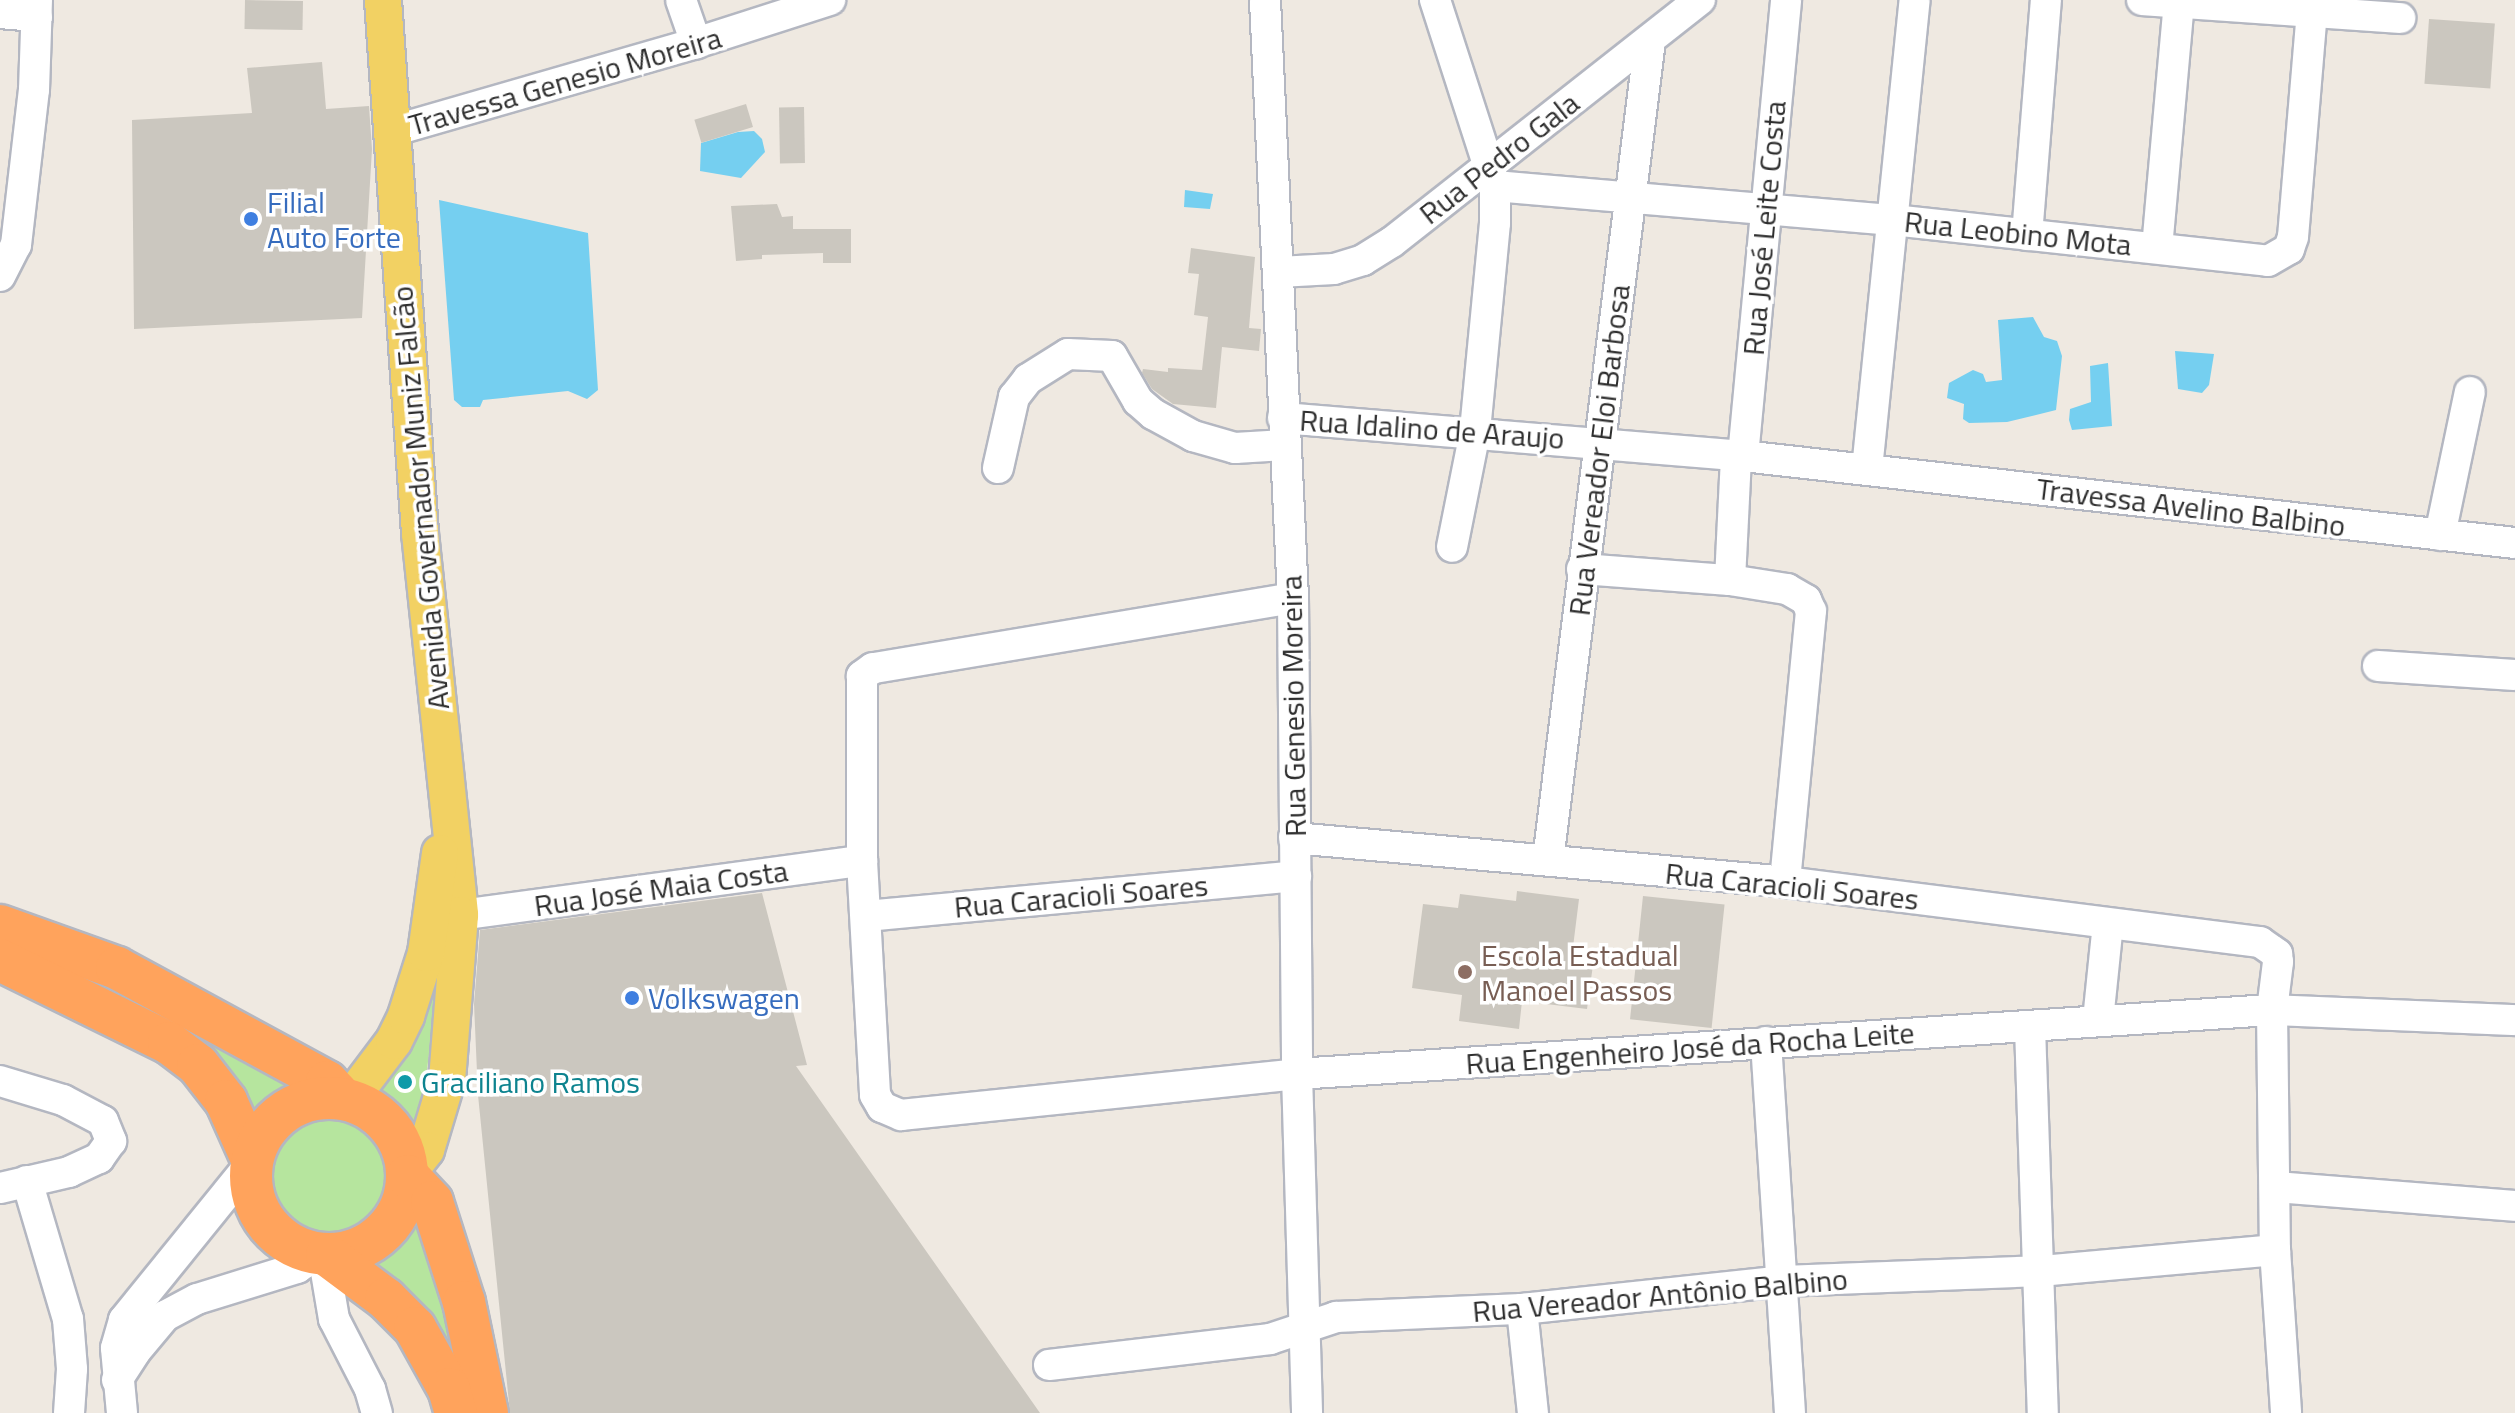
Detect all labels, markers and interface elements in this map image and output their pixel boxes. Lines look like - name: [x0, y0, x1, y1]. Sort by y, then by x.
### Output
- street label: Travessa Genesio Moreira: [405, 19, 725, 143]
- street label: Rua Pedro Gala: [1412, 85, 1586, 231]
- street label: Rua José Leite Costa: [1735, 99, 1793, 357]
- place label: Filial Auto Forte: [267, 184, 401, 254]
- street label: Rua Leobino Mota: [1903, 203, 2133, 263]
- marker: Filial Auto Forte: [242, 210, 260, 228]
- street label: Rua Vereador Eloi Barbosa: [1561, 282, 1637, 618]
- street label: Avenida Governador Muniz Falcão: [384, 285, 456, 711]
- street label: Rua Idalino de Araujo: [1298, 402, 1566, 456]
- street label: Travessa Avelino Balbino: [2035, 470, 2347, 544]
- street label: Rua Genesio Moreira: [1273, 575, 1313, 837]
- street label: Rua José Maia Costa: [532, 852, 790, 924]
- street label: Rua Caracioli Soares: [1664, 855, 1920, 917]
- street label: Rua Caracioli Soares: [953, 867, 1209, 925]
- place label: Escola Estadual Manoel Passos: [1481, 937, 1679, 1008]
- marker: Escola Estadual Manoel Passos: [1456, 963, 1474, 981]
- place label: Volkswagen: [648, 980, 800, 1016]
- marker: Volkswagen: [623, 989, 641, 1007]
- street label: Rua Engenheiro José da Rocha Leite: [1464, 1014, 1916, 1082]
- place label: Graciliano Ramos: [421, 1064, 640, 1100]
- marker: Graciliano Ramos: [396, 1073, 414, 1091]
- street label: Rua Vereador Antônio Balbino: [1471, 1261, 1849, 1329]

